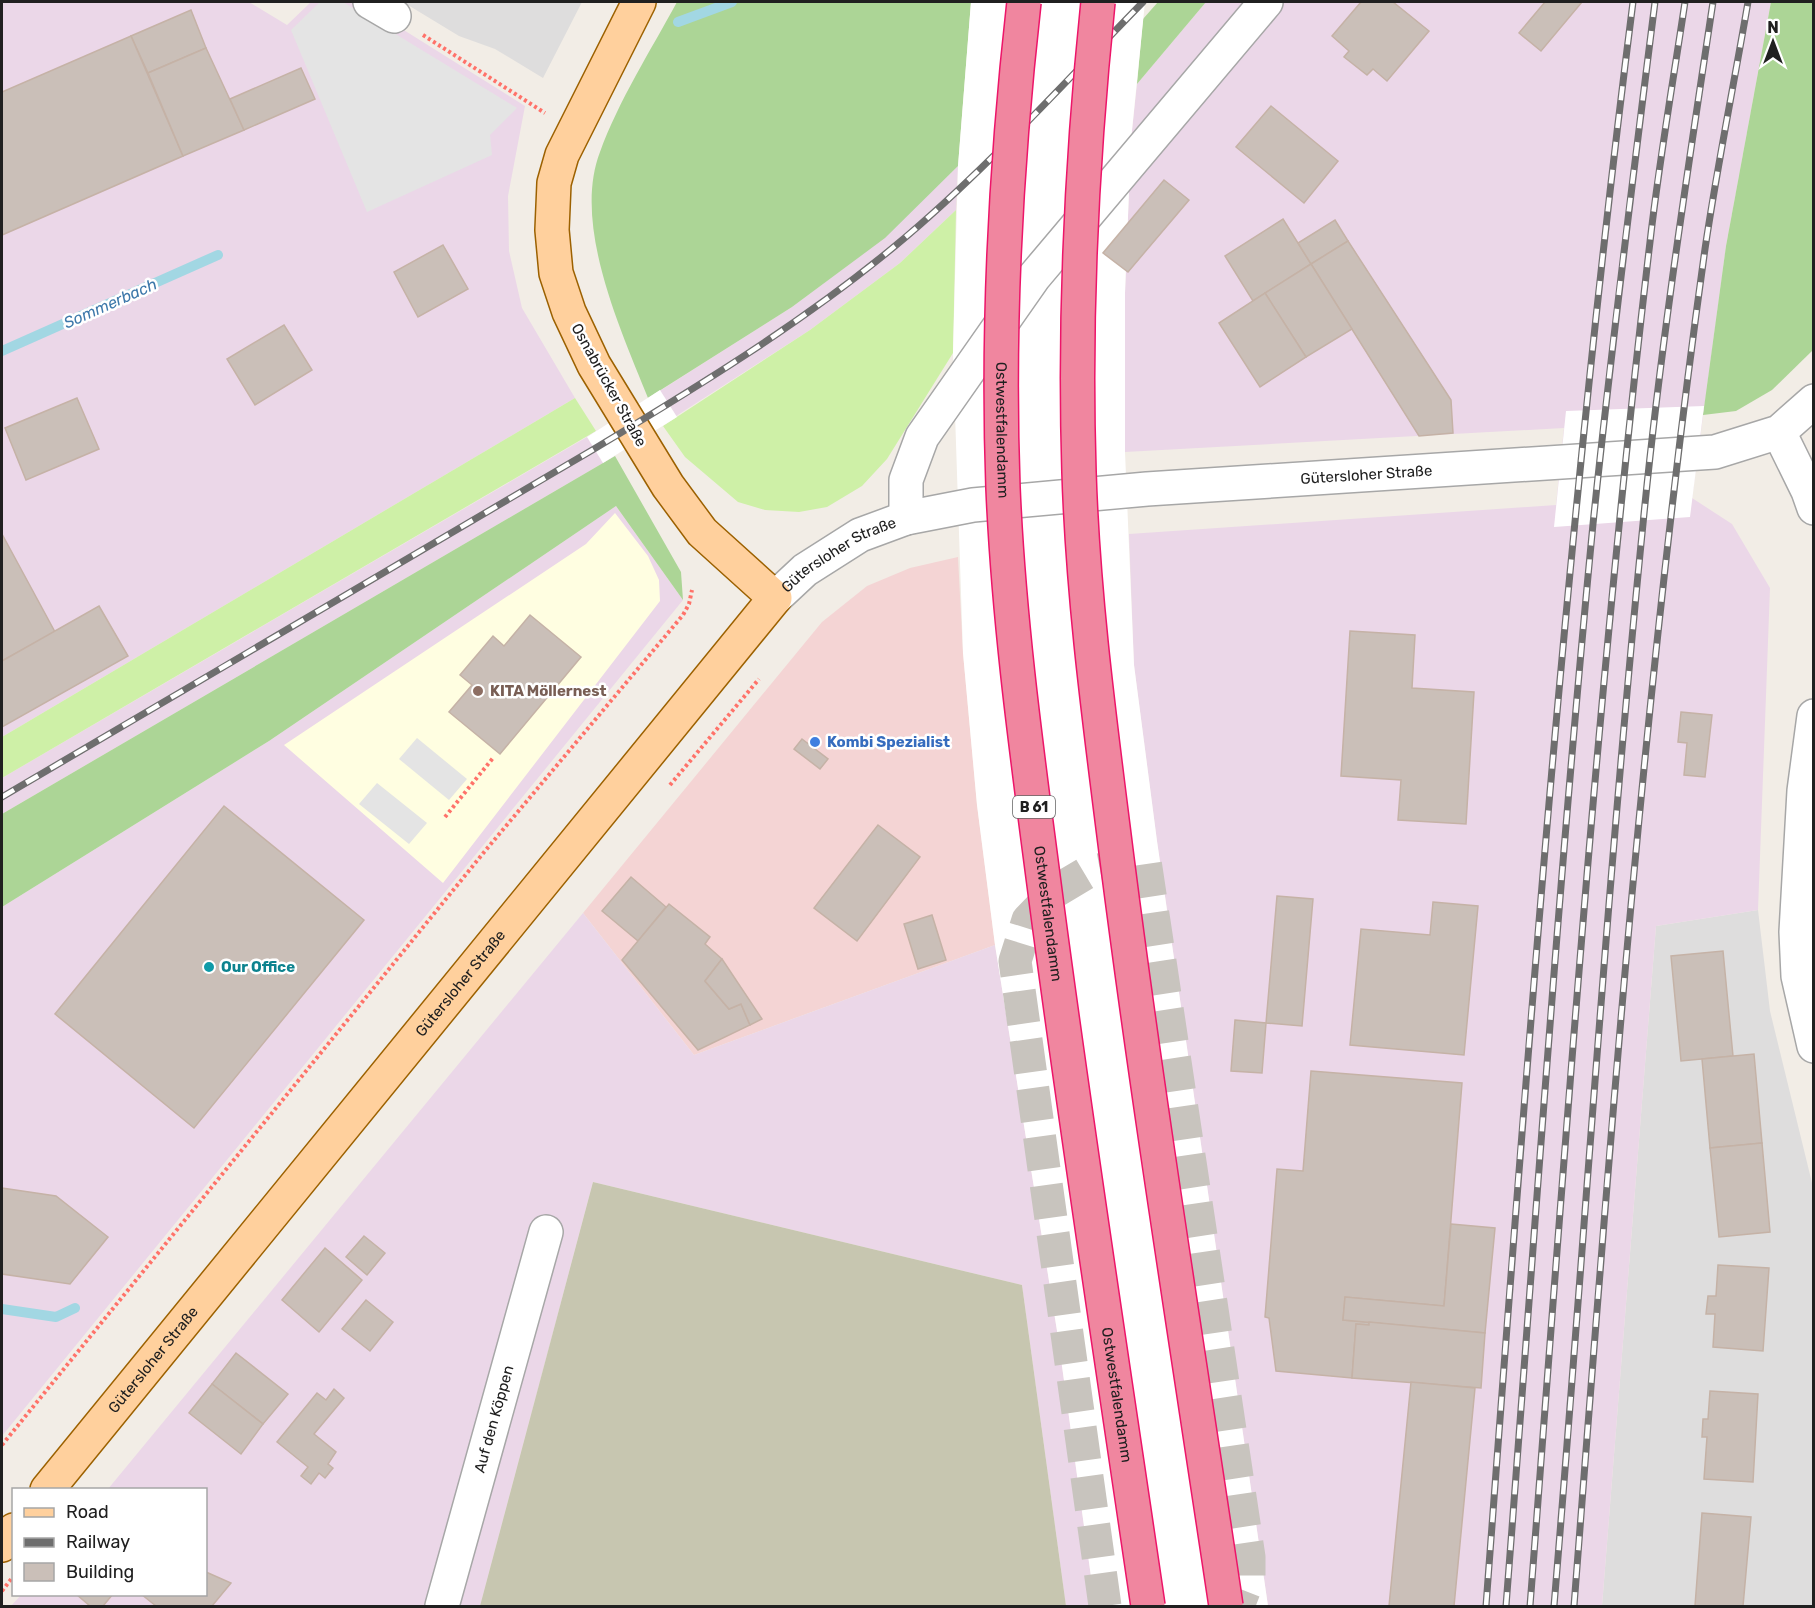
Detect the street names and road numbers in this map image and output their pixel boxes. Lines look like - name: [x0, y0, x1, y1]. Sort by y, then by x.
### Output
- street label: Osnabrücker Straße: [568, 320, 650, 450]
- street label: Ostwestfalendamm: [992, 362, 1012, 499]
- street label: Gütersloher Straße: [1300, 461, 1433, 488]
- street label: Gütersloher Straße: [778, 513, 899, 596]
- road number: B 61: [1013, 796, 1055, 818]
- street label: Ostwestfalendamm: [1030, 845, 1066, 982]
- street label: Gütersloher Straße: [412, 926, 509, 1040]
- street label: Gütersloher Straße: [104, 1303, 202, 1417]
- street label: Ostwestfalendamm: [1098, 1326, 1136, 1464]
- street label: Auf den Köppen: [470, 1363, 517, 1475]

